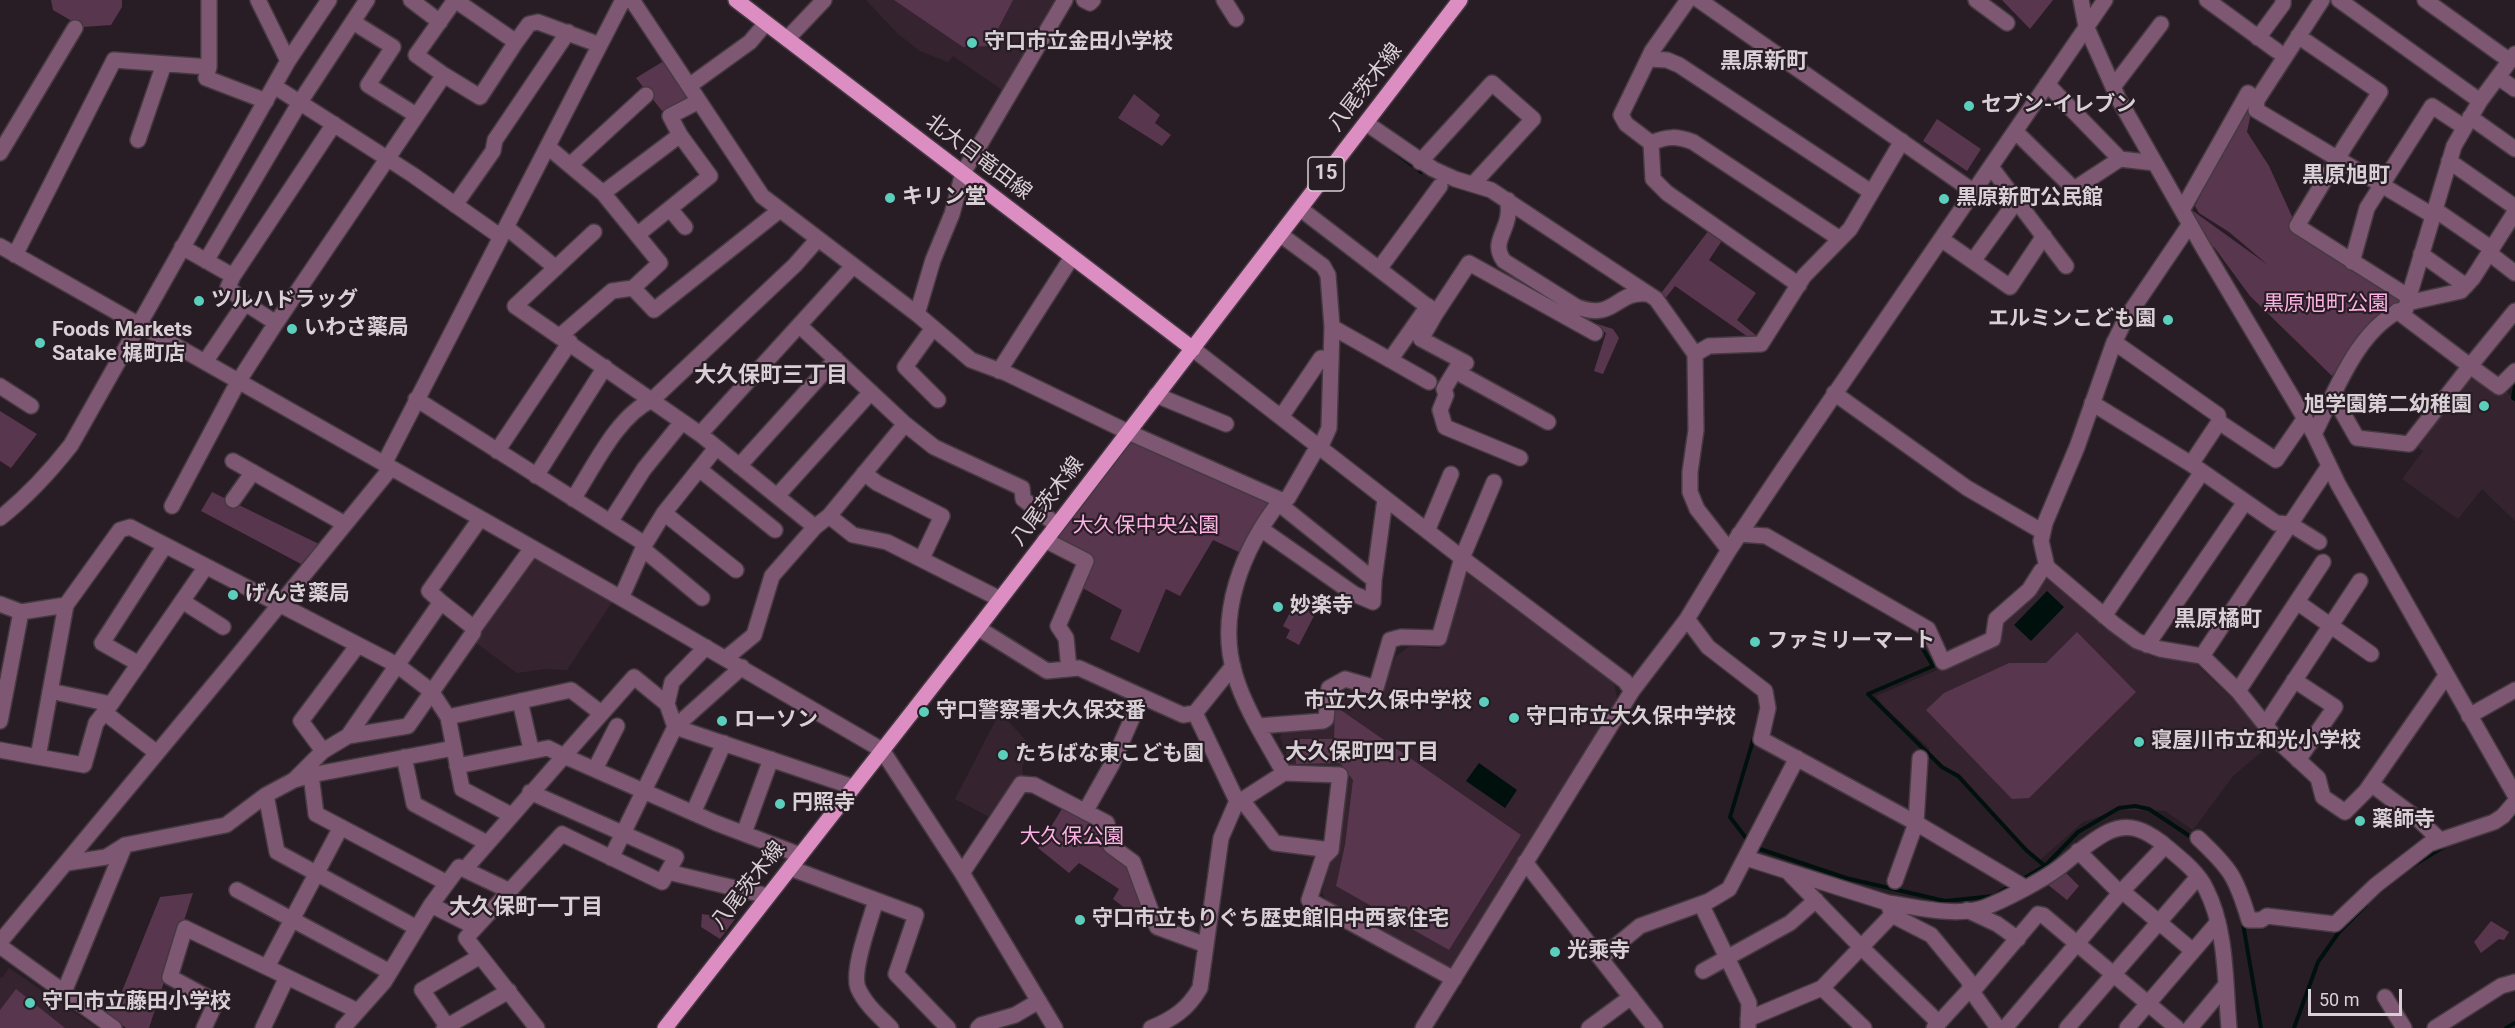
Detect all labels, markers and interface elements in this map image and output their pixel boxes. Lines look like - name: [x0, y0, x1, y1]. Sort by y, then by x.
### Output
- place label: 守口市立金田小学校: [984, 30, 1173, 56]
- marker: 守口市立金田小学校: [965, 36, 979, 50]
- street label: 八尾茨木線: [1324, 39, 1408, 137]
- district label: 黒原新町: [1720, 49, 1808, 75]
- place label: セブン-イレブン: [1981, 93, 2136, 119]
- marker: セブン-イレブン: [1962, 99, 1976, 113]
- street label: 北大日竜田線: [920, 110, 1036, 206]
- road number: 15: [1308, 157, 1344, 191]
- district label: 黒原旭町: [2302, 163, 2390, 189]
- place label: キリン堂: [902, 185, 986, 211]
- place label: 黒原新町公民館: [1956, 186, 2103, 212]
- marker: キリン堂: [883, 191, 897, 205]
- marker: 黒原新町公民館: [1937, 192, 1951, 206]
- place label: ツルハドラッグ: [211, 288, 358, 314]
- park label: 黒原旭町公園: [2263, 292, 2389, 318]
- marker: ツルハドラッグ: [192, 294, 206, 308]
- place label: エルミンこども園: [1988, 307, 2156, 333]
- marker: エルミンこども園: [2161, 313, 2175, 327]
- place label: いわさ薬局: [304, 316, 409, 342]
- place label: Foods Markets Satake 梶町店: [52, 318, 192, 368]
- marker: いわさ薬局: [285, 322, 299, 336]
- marker: Foods Markets Satake 梶町店: [33, 336, 47, 350]
- district label: 大久保町三丁目: [694, 363, 848, 389]
- place label: 旭学園第二幼稚園: [2304, 393, 2472, 419]
- marker: 旭学園第二幼稚園: [2477, 399, 2491, 413]
- street label: 八尾茨木線: [1006, 452, 1090, 552]
- park label: 大久保中央公園: [1073, 514, 1219, 540]
- place label: げんき薬局: [245, 582, 350, 608]
- marker: げんき薬局: [226, 588, 240, 602]
- place label: 妙楽寺: [1290, 594, 1353, 620]
- marker: 妙楽寺: [1271, 600, 1285, 614]
- district label: 黒原橘町: [2174, 607, 2262, 633]
- place label: ファミリーマート: [1767, 629, 1935, 655]
- marker: ファミリーマート: [1748, 635, 1762, 649]
- place label: 市立大久保中学校: [1304, 689, 1472, 715]
- marker: 市立大久保中学校: [1477, 695, 1491, 709]
- place label: 守口警察署大久保交番: [936, 699, 1146, 725]
- marker: 守口警察署大久保交番: [917, 705, 931, 719]
- place label: 守口市立大久保中学校: [1526, 705, 1736, 731]
- place label: ローソン: [734, 708, 818, 734]
- marker: 守口市立大久保中学校: [1507, 711, 1521, 725]
- marker: ローソン: [715, 714, 729, 728]
- place label: 寝屋川市立和光小学校: [2151, 729, 2361, 755]
- marker: 寝屋川市立和光小学校: [2132, 735, 2146, 749]
- district label: 大久保町四丁目: [1285, 740, 1439, 766]
- place label: たちばな東こども園: [1015, 742, 1204, 768]
- marker: たちばな東こども園: [996, 748, 1010, 762]
- place label: 円照寺: [792, 791, 855, 817]
- marker: 円照寺: [773, 797, 787, 811]
- place label: 薬師寺: [2372, 808, 2435, 834]
- marker: 薬師寺: [2353, 814, 2367, 828]
- park label: 大久保公園: [1020, 825, 1124, 851]
- street label: 八尾茨木線: [707, 837, 791, 935]
- district label: 大久保町一丁目: [449, 895, 603, 921]
- place label: 守口市立もりぐち歴史館旧中西家住宅: [1092, 907, 1449, 933]
- marker: 守口市立もりぐち歴史館旧中西家住宅: [1073, 913, 1087, 927]
- place label: 光乘寺: [1567, 939, 1630, 965]
- marker: 光乘寺: [1548, 945, 1562, 959]
- scale bar: [2311, 977, 2406, 1015]
- text: 50 m: [2319, 989, 2359, 1010]
- place label: 守口市立藤田小学校: [42, 990, 231, 1016]
- marker: 守口市立藤田小学校: [23, 996, 37, 1010]

